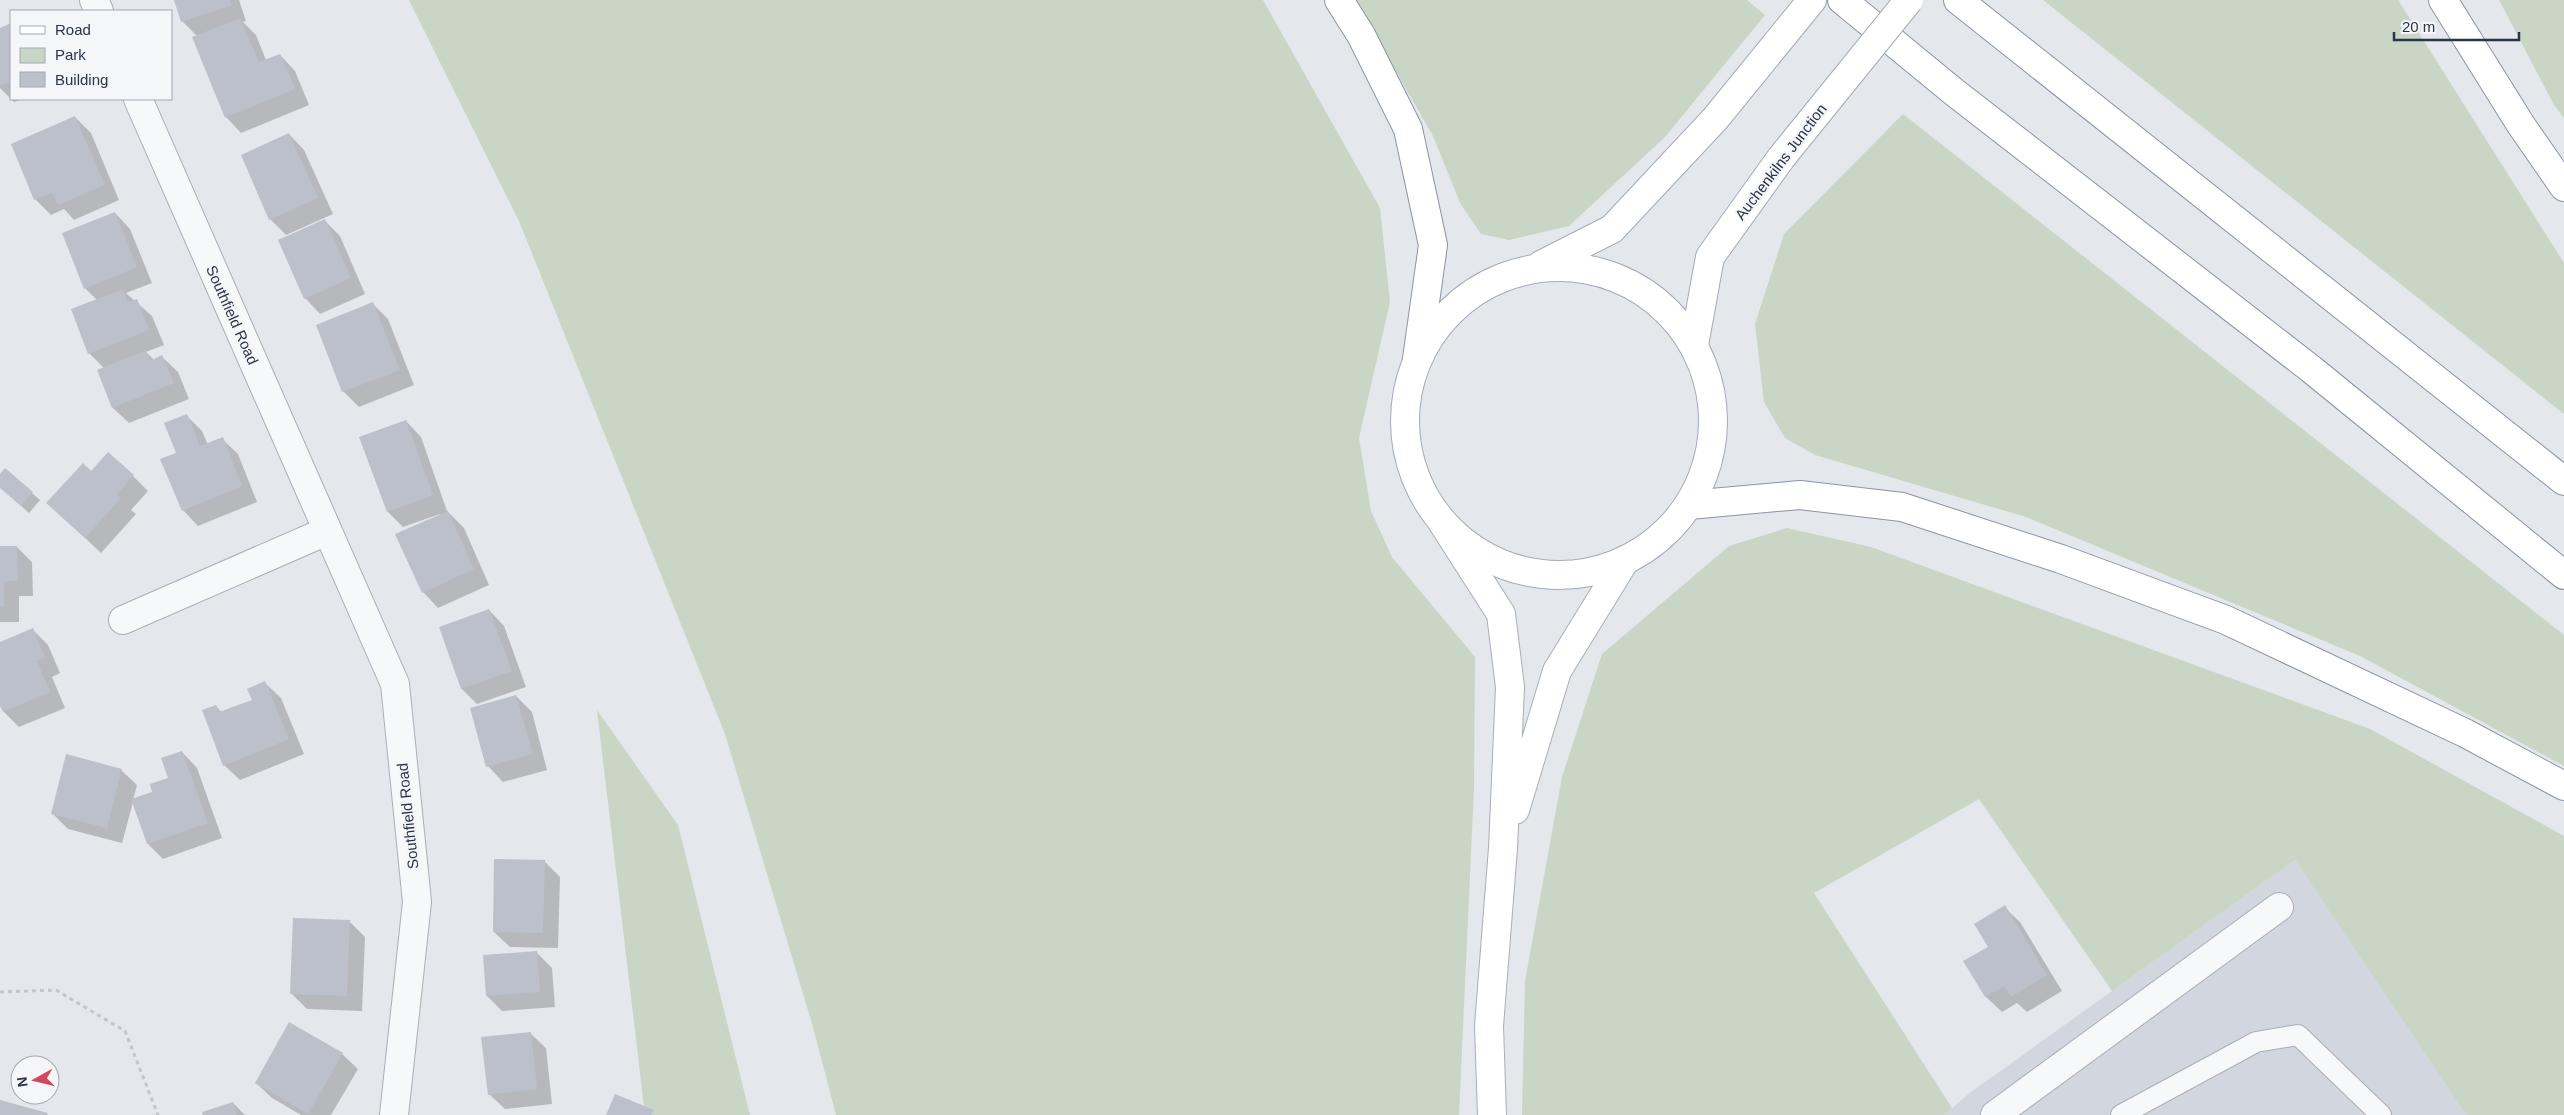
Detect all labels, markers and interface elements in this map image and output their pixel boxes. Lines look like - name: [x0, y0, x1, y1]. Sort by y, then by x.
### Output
- legend: [10, 10, 172, 100]
- scale bar: [2394, 10, 2519, 42]
- text: 20 m: [2402, 18, 2435, 35]
- text: Road: [55, 21, 91, 38]
- text: Park: [55, 46, 86, 63]
- text: Building: [55, 71, 108, 88]
- street label: Auchenkilns Junction: [1731, 100, 1830, 223]
- street label: Southfield Road: [203, 263, 262, 367]
- street label: Southfield Road: [393, 762, 422, 870]
- north arrow: [10, 1055, 60, 1105]
- text: N: [13, 1076, 31, 1088]

